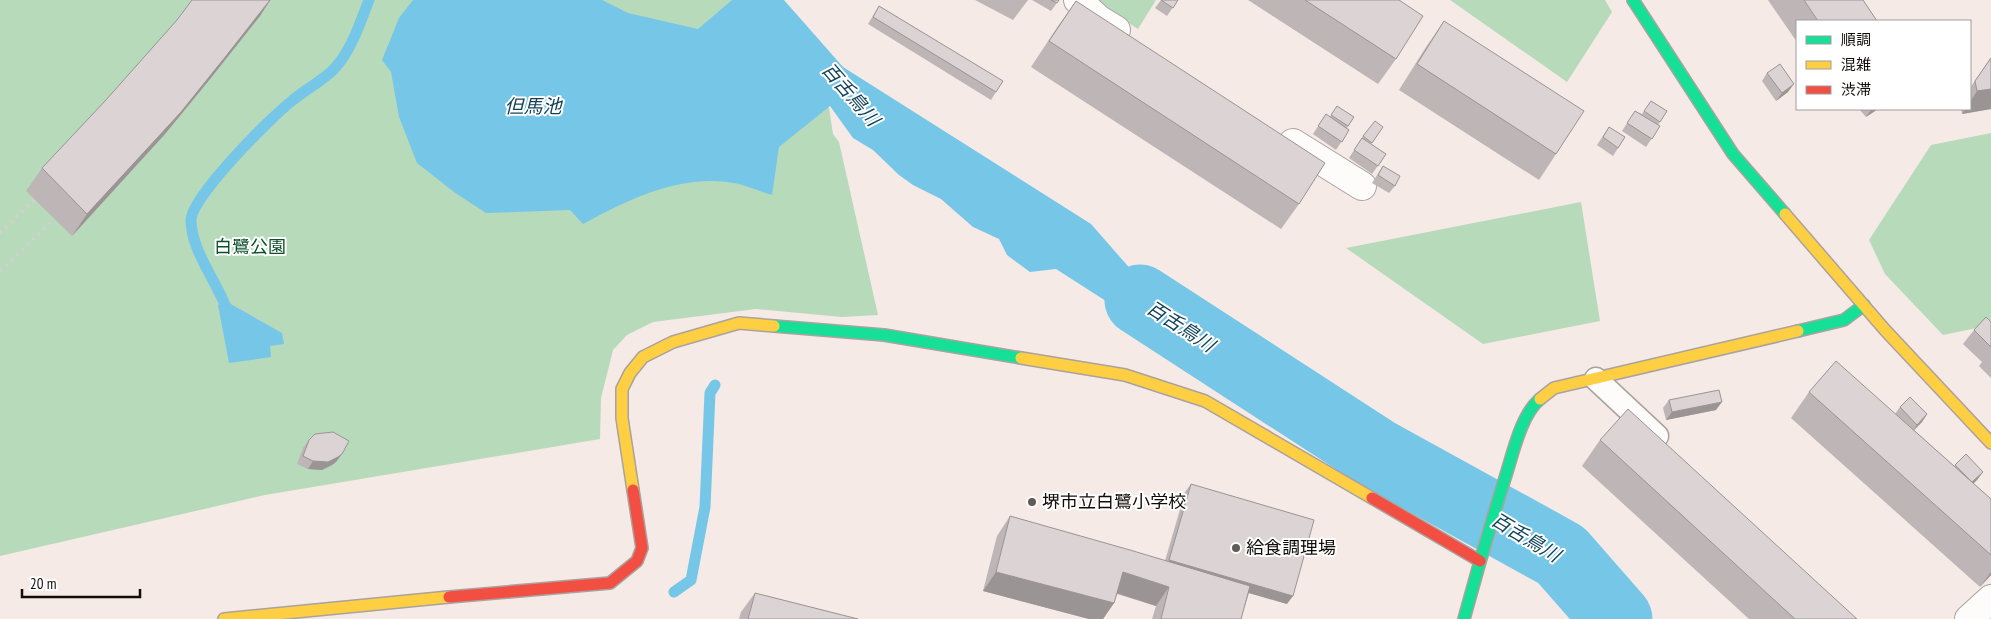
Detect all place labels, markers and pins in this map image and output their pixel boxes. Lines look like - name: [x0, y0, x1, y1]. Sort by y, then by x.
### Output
- place label: 堺市立白鷺小学校: [1042, 490, 1186, 513]
- marker: 堺市立白鷺小学校: [1026, 496, 1038, 508]
- place label: 給食調理場: [1246, 536, 1336, 559]
- marker: 給食調理場: [1230, 542, 1242, 554]

